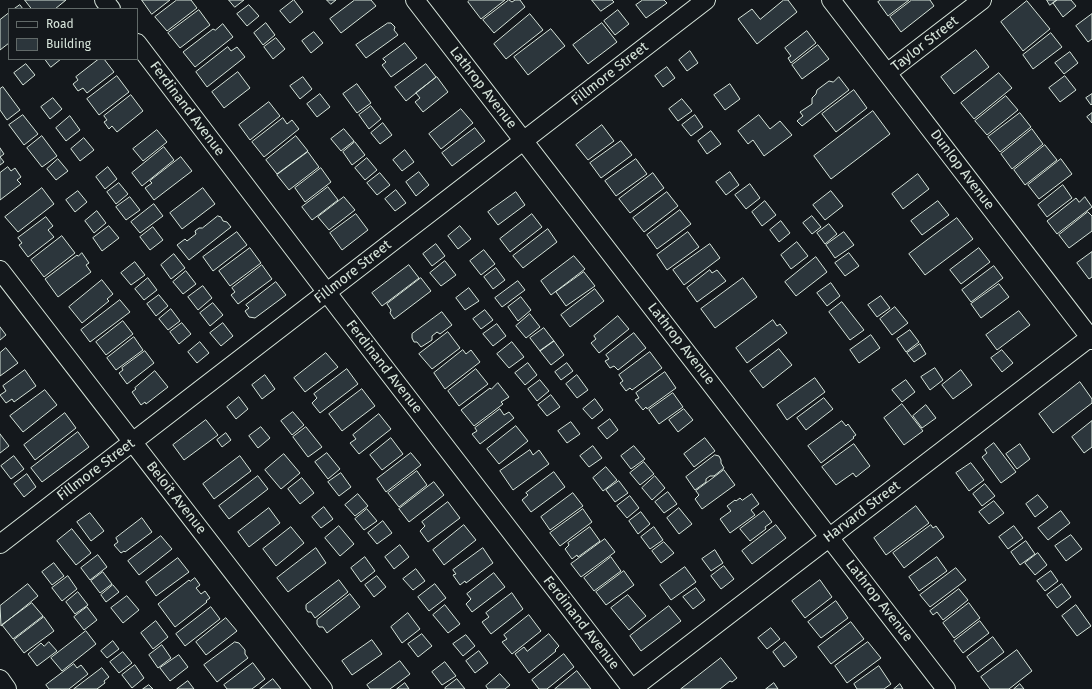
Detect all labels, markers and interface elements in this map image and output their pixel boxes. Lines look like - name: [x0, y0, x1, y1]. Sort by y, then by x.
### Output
- legend: [8, 8, 138, 60]
- street label: Taylor Street: [888, 13, 962, 75]
- text: Road: [46, 17, 74, 31]
- text: Building: [46, 37, 91, 51]
- street label: Fillmore Street: [568, 39, 652, 109]
- street label: Lathrop Avenue: [446, 44, 520, 132]
- street label: Ferdinand Avenue: [146, 58, 228, 160]
- street label: Dunlop Avenue: [926, 127, 998, 213]
- street label: Fillmore Street: [311, 237, 395, 307]
- street label: Lathrop Avenue: [644, 300, 718, 388]
- street label: Ferdinand Avenue: [342, 317, 426, 417]
- street label: Fillmore Street: [54, 435, 138, 505]
- street label: Beloit Avenue: [142, 458, 210, 538]
- street label: Harvard Street: [820, 478, 904, 546]
- street label: Lathrop Avenue: [842, 557, 916, 645]
- street label: Ferdinand Avenue: [539, 573, 623, 673]

